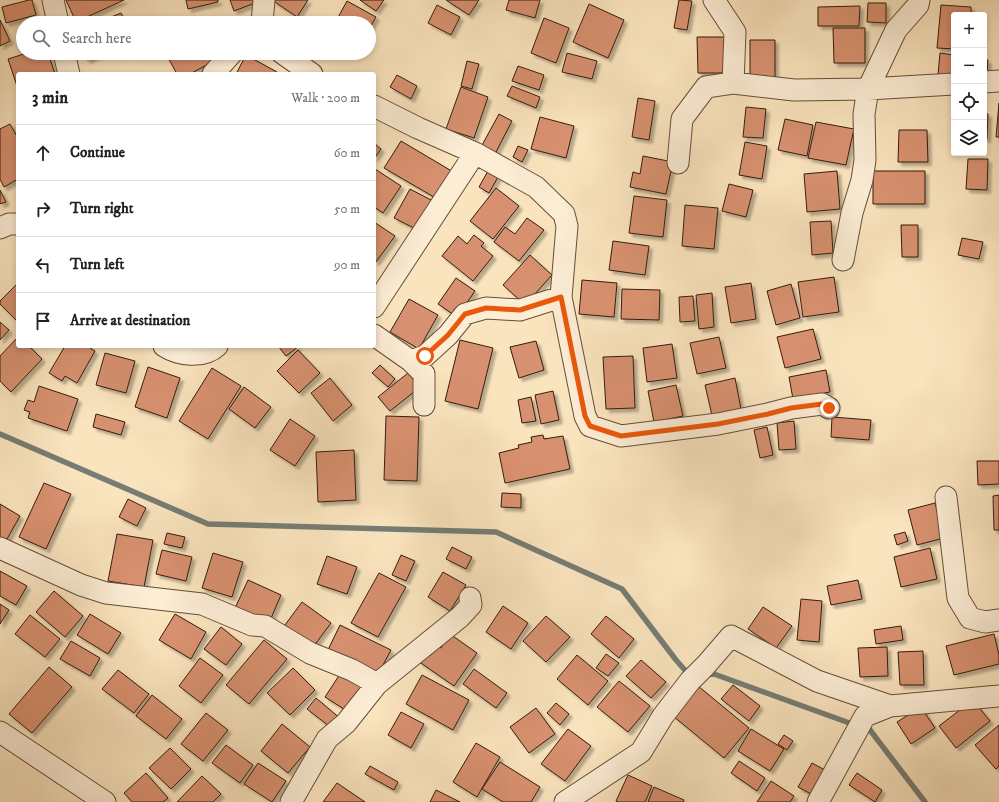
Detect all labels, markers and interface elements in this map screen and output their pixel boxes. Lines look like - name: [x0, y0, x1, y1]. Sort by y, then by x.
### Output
- map controls: [951, 12, 987, 156]
- button: +: [951, 12, 987, 48]
- search box: [16, 16, 376, 60]
- icon: search: [30, 27, 52, 49]
- text: Search here: [62, 29, 131, 48]
- button: −: [951, 48, 987, 84]
- button: locate: [951, 84, 987, 120]
- text: 3 min: [32, 87, 68, 109]
- text: Walk · 200 m: [291, 90, 360, 106]
- button: layers: [951, 120, 987, 156]
- icon: ahead: [32, 142, 54, 164]
- text: Continue: [70, 143, 125, 162]
- text: 60 m: [334, 145, 360, 161]
- icon: right: [32, 198, 54, 220]
- text: Turn right: [70, 199, 133, 218]
- text: 50 m: [334, 201, 360, 217]
- icon: left: [32, 254, 54, 276]
- text: Turn left: [70, 255, 124, 274]
- text: 90 m: [334, 257, 360, 273]
- icon: arrive: [32, 310, 54, 332]
- text: Arrive at destination: [70, 311, 190, 330]
- route start: [416, 347, 434, 365]
- route end: [820, 399, 838, 417]

